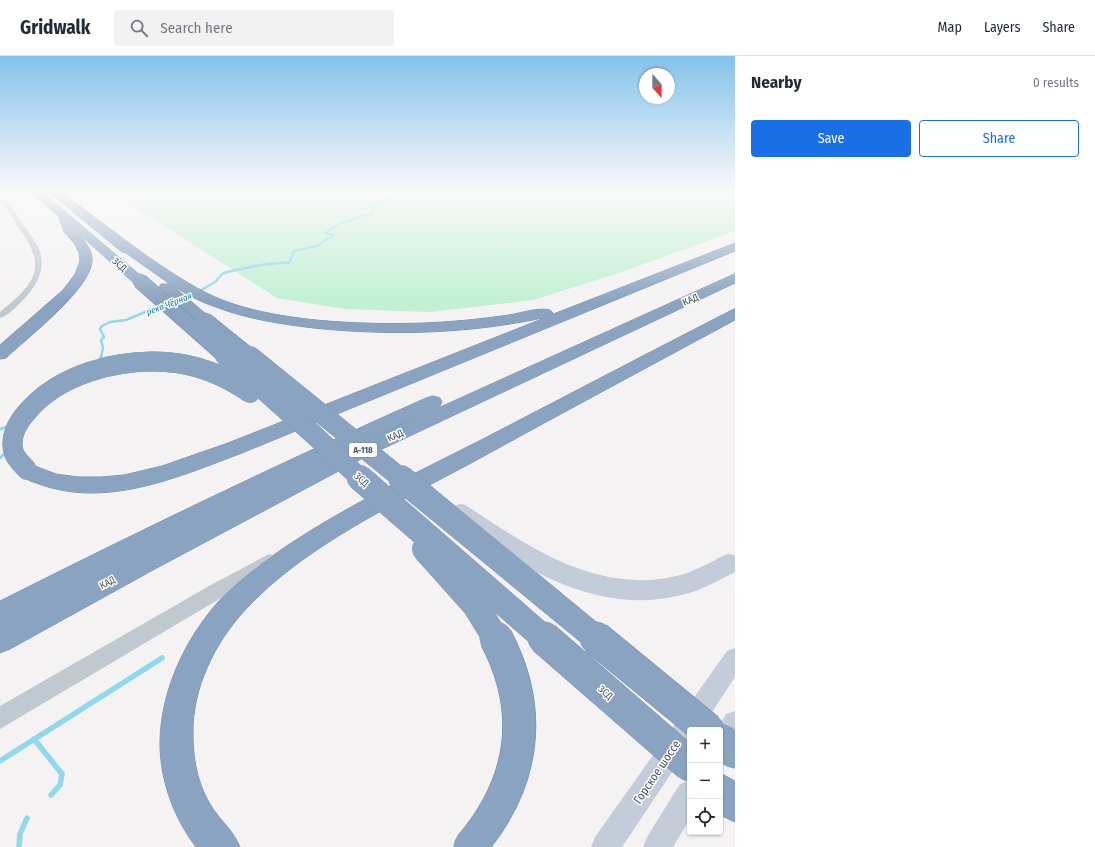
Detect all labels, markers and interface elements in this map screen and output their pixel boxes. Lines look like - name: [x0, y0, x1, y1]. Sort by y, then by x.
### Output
- search box: [114, 10, 394, 46]
- text: Gridwalk: [20, 16, 90, 39]
- icon: search: [128, 17, 150, 39]
- text: Search here: [160, 19, 233, 37]
- text: Map: [938, 19, 962, 36]
- text: Layers: [984, 19, 1020, 36]
- text: Share: [1042, 19, 1075, 36]
- north arrow: [639, 68, 675, 104]
- text: Nearby: [751, 72, 802, 93]
- text: 0 results: [1033, 75, 1079, 90]
- button: Save: [751, 120, 911, 157]
- button: Share: [919, 120, 1079, 157]
- street label: ЗСД: [110, 255, 129, 275]
- water label: река Чёрная: [145, 291, 194, 317]
- street label: КАД: [681, 291, 701, 309]
- street label: КАД: [386, 427, 406, 445]
- road number: А-118: [349, 443, 377, 457]
- street label: ЗСД: [352, 470, 371, 490]
- street label: КАД: [98, 574, 118, 592]
- street label: ЗСД: [596, 683, 615, 703]
- map controls: [687, 727, 723, 835]
- button: +: [687, 727, 723, 763]
- street label: Горское шоссе: [631, 738, 683, 806]
- button: −: [687, 763, 723, 799]
- button: locate: [687, 799, 723, 835]

